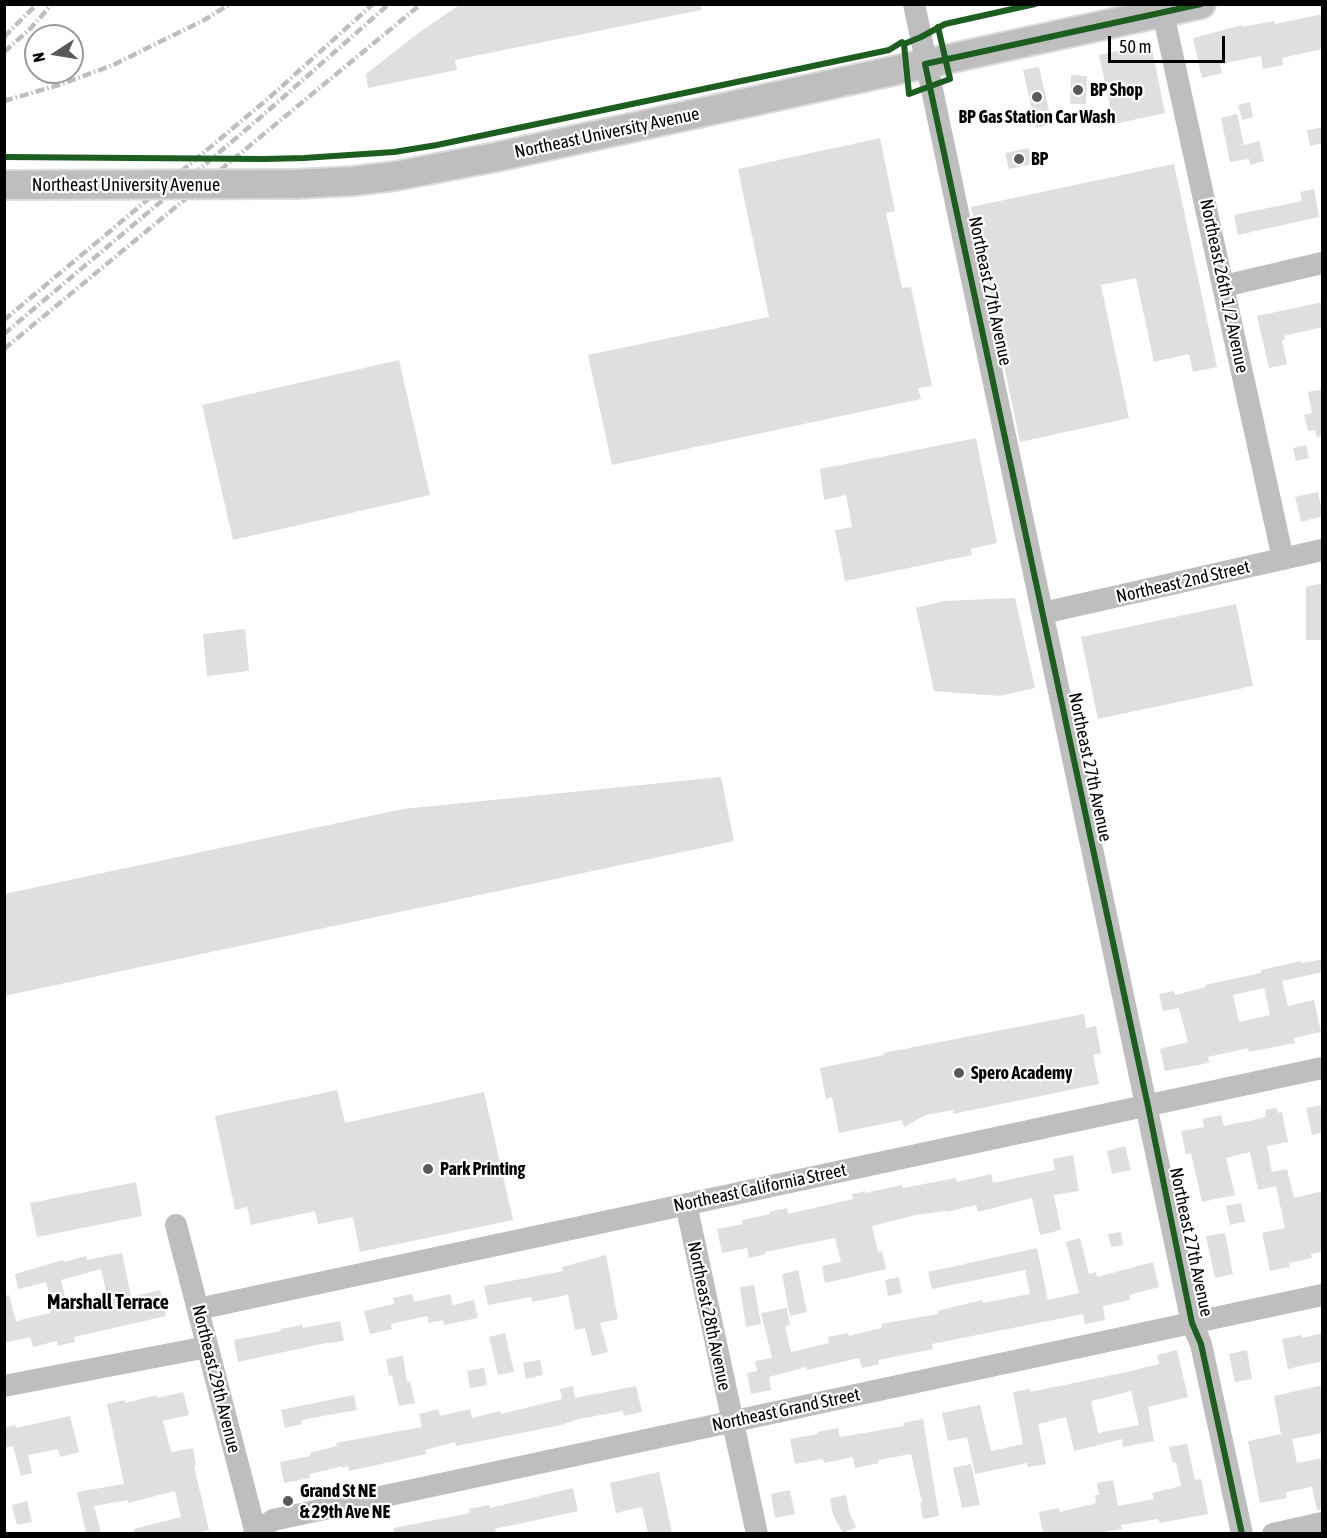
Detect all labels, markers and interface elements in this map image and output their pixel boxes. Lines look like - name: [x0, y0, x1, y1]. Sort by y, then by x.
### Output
- north arrow: [24, 24, 84, 84]
- scale bar: [1111, 24, 1228, 62]
- text: 50 m: [1119, 36, 1151, 57]
- text: N: [29, 51, 48, 64]
- place label: BP Shop: [1090, 79, 1143, 101]
- marker: BP Shop: [1071, 83, 1085, 97]
- marker: BP Gas Station Car Wash: [1030, 90, 1044, 104]
- street label: Northeast University Avenue: [513, 103, 701, 163]
- place label: BP Gas Station Car Wash: [959, 106, 1115, 128]
- place label: BP: [1031, 148, 1048, 170]
- marker: BP: [1012, 152, 1026, 166]
- street label: Northeast University Avenue: [32, 174, 220, 196]
- street label: Northeast 26th 1/2 Avenue: [1195, 197, 1253, 375]
- street label: Northeast 27th Avenue: [964, 215, 1016, 367]
- street label: Northeast 2nd Street: [1114, 556, 1252, 608]
- street label: Northeast 27th Avenue: [1064, 691, 1116, 843]
- place label: Spero Academy: [971, 1062, 1072, 1084]
- marker: Spero Academy: [952, 1066, 966, 1080]
- place label: Park Printing: [440, 1158, 525, 1180]
- street label: Northeast California Street: [672, 1159, 848, 1217]
- marker: Park Printing: [421, 1162, 435, 1176]
- street label: Northeast 27th Avenue: [1165, 1166, 1217, 1318]
- street label: Northeast 28th Avenue: [683, 1240, 735, 1392]
- district label: Marshall Terrace: [47, 1291, 169, 1315]
- street label: Northeast 29th Avenue: [187, 1303, 245, 1455]
- street label: Northeast Grand Street: [710, 1384, 862, 1436]
- place label: Grand St NE & 29th Ave NE: [300, 1480, 390, 1522]
- marker: Grand St NE & 29th Ave NE: [281, 1494, 295, 1508]

